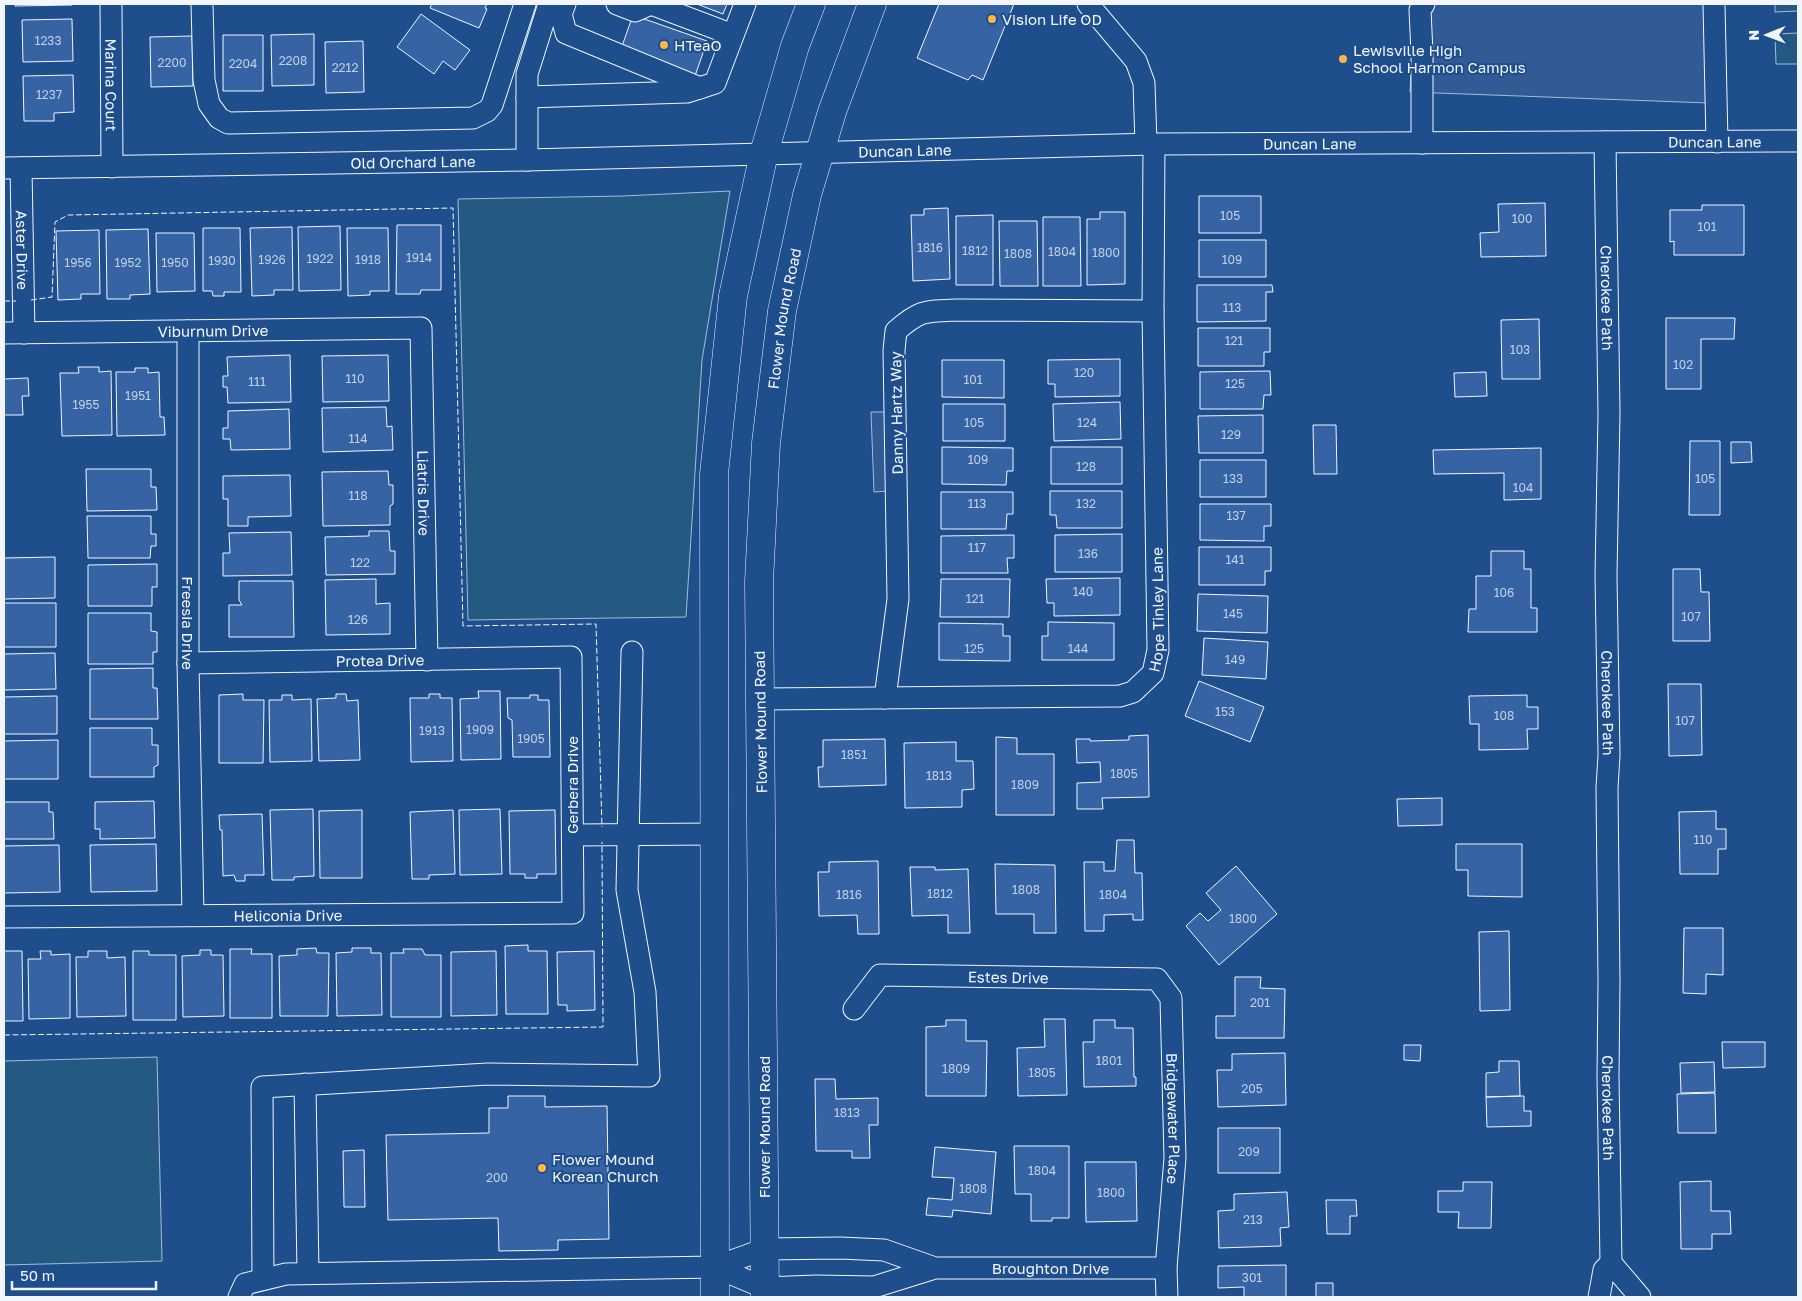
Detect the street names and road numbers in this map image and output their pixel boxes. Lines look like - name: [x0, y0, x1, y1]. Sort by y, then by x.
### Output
- street label: Marina Court: [102, 38, 121, 132]
- street label: Duncan Lane: [1668, 132, 1762, 151]
- street label: Duncan Lane: [1263, 134, 1357, 152]
- street label: Duncan Lane: [858, 140, 952, 161]
- street label: Old Orchard Lane: [350, 152, 476, 172]
- street label: Aster Drive: [13, 210, 32, 290]
- street label: Cherokee Path: [1598, 245, 1617, 351]
- street label: Flower Mound Road: [764, 246, 804, 390]
- street label: Viburnum Drive: [157, 321, 269, 340]
- street label: Danny Hartz Way: [886, 351, 906, 475]
- street label: Liatris Drive: [414, 450, 434, 536]
- street label: Hope Tinley Lane: [1144, 547, 1167, 674]
- street label: Freesia Drive: [179, 576, 197, 670]
- street label: Protea Drive: [336, 650, 425, 670]
- street label: Cherokee Path: [1598, 650, 1618, 756]
- street label: Flower Mound Road: [750, 651, 770, 793]
- street label: Gerbera Drive: [563, 736, 581, 834]
- street label: Heliconia Drive: [233, 906, 343, 924]
- street label: Estes Drive: [968, 967, 1049, 986]
- street label: Bridgewater Place: [1163, 1053, 1184, 1185]
- street label: Cherokee Path: [1599, 1055, 1618, 1161]
- street label: Flower Mound Road: [755, 1056, 773, 1198]
- street label: Broughton Drive: [992, 1259, 1110, 1277]

